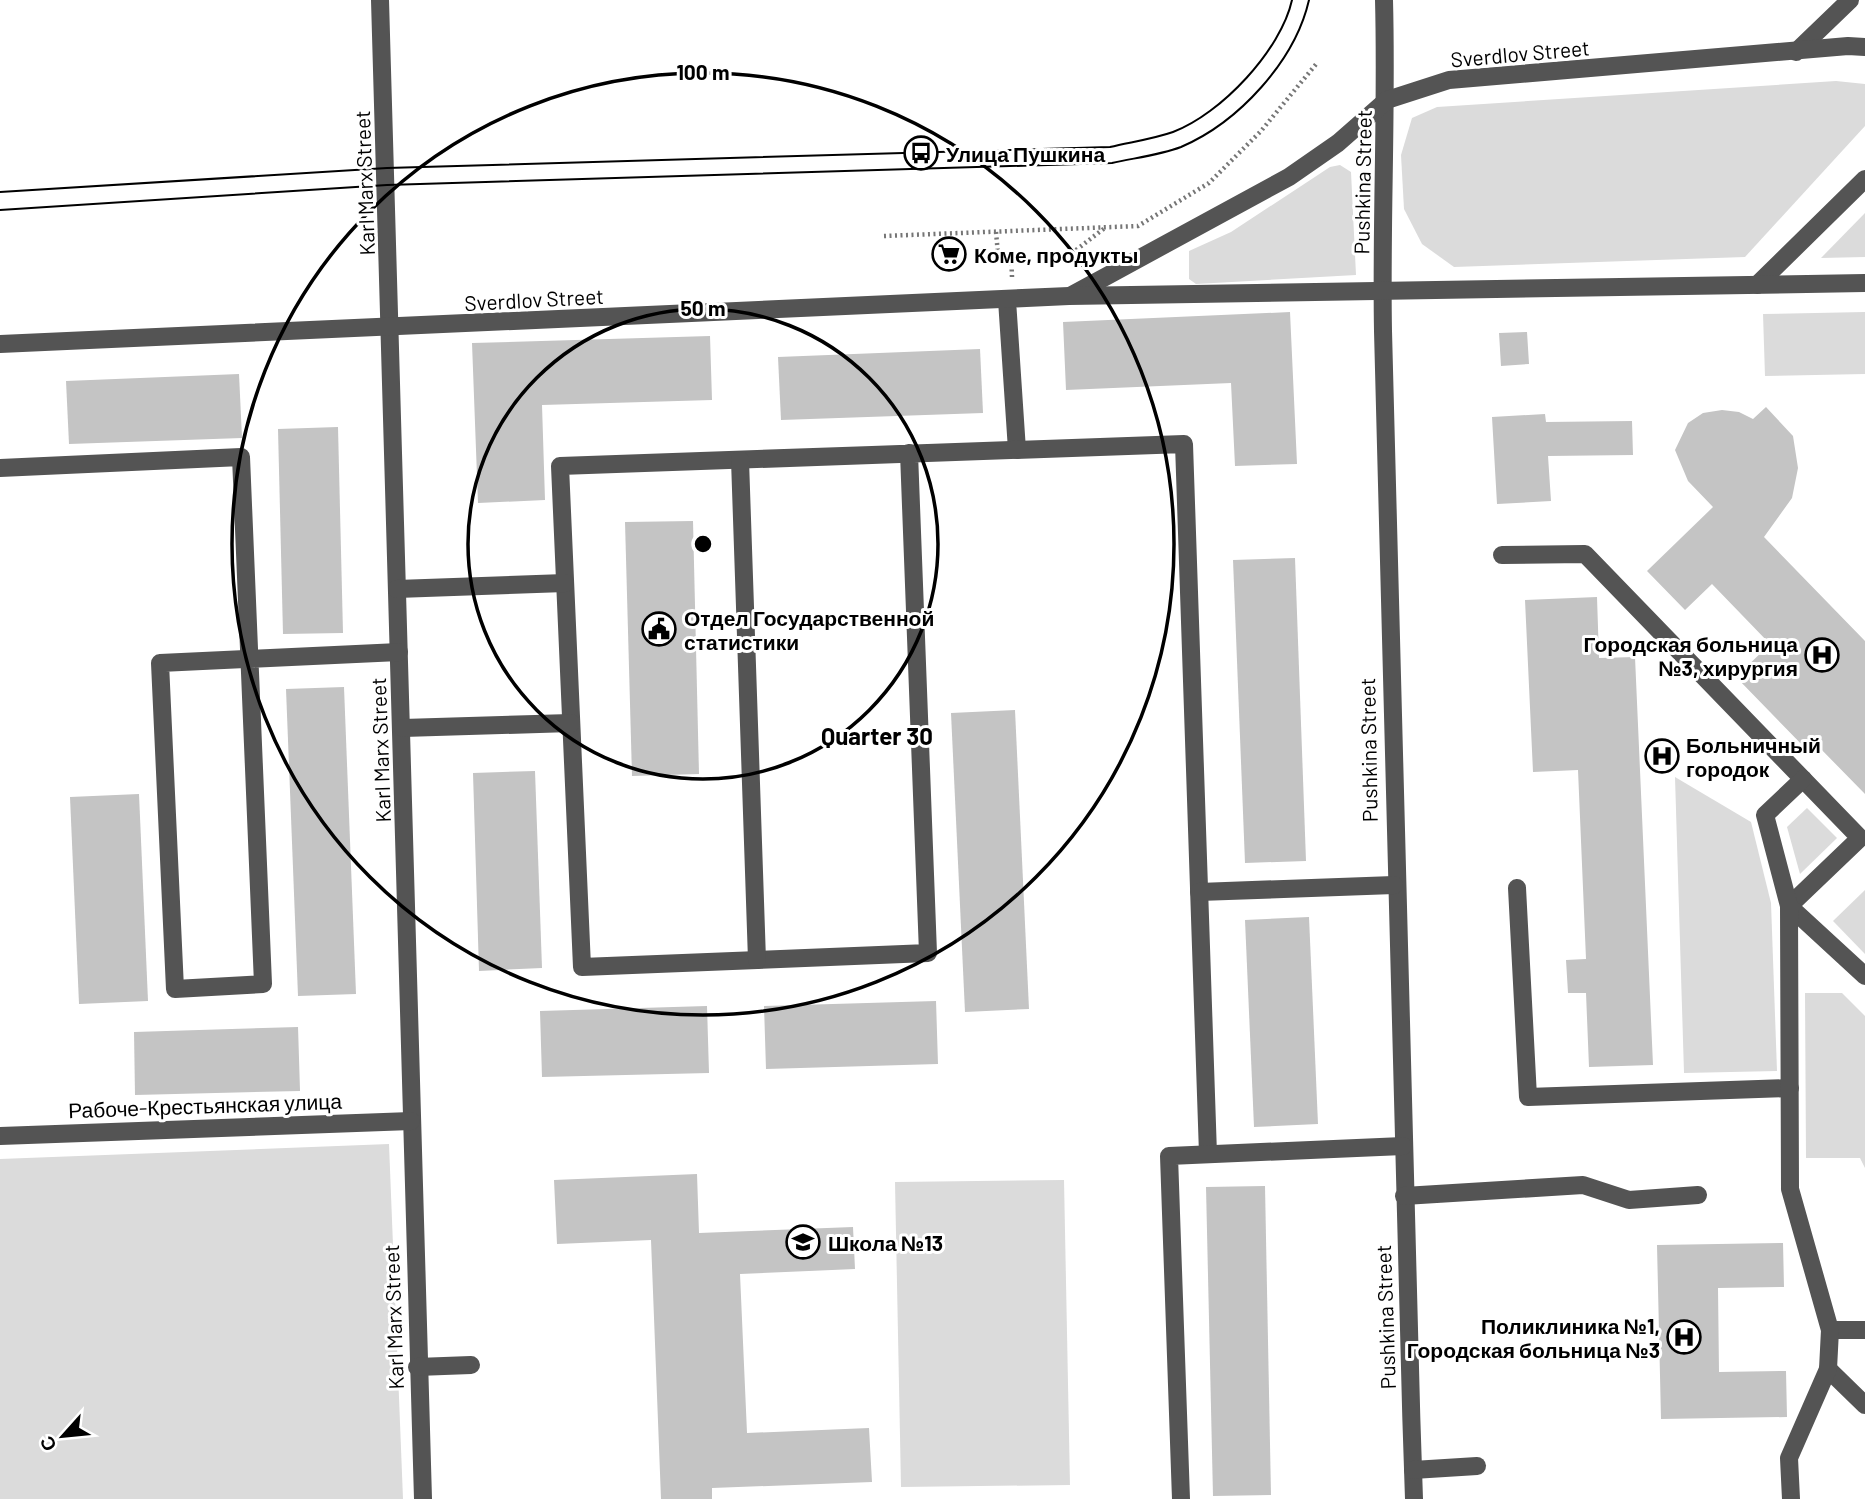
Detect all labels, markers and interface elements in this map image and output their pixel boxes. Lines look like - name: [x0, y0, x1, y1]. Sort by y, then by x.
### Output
- street label: Sverdlov Street: [1449, 34, 1591, 72]
- text: 100 m: [676, 59, 730, 84]
- street label: Karl Marx Street: [349, 110, 379, 256]
- street label: Pushkina Street: [1348, 110, 1376, 254]
- bus stop icon: Улица Пушкина: [902, 134, 940, 172]
- place label: Улица Пушкина: [946, 141, 1105, 166]
- supermarket icon: Коме, продукты: [930, 235, 968, 273]
- place label: Коме, продукты: [974, 242, 1138, 267]
- street label: Sverdlov Street: [464, 283, 604, 315]
- text: 50 m: [680, 295, 726, 320]
- centre of rings: [691, 532, 715, 556]
- place label: Отдел Государственной статистики: [684, 605, 934, 654]
- public building icon: Отдел Государственной статистики: [640, 610, 678, 648]
- place label: Городская больница №3, хирургия: [1584, 631, 1798, 680]
- hospital icon: Городская больница №3, хирургия: [1803, 636, 1841, 674]
- street label: Karl Marx Street: [365, 677, 395, 823]
- street label: Pushkina Street: [1354, 678, 1382, 822]
- district label: Quarter 30: [821, 721, 933, 750]
- place label: Больничный городок: [1686, 732, 1821, 781]
- hospital icon: Больничный городок: [1643, 737, 1681, 775]
- street label: Рабоче-Крестьянская улица: [68, 1088, 343, 1122]
- school or university icon: Школа №13: [784, 1223, 822, 1261]
- place label: Школа №13: [828, 1230, 943, 1255]
- street label: Karl Marx Street: [378, 1244, 408, 1390]
- street label: Pushkina Street: [1370, 1244, 1400, 1390]
- place label: Поликлиника №1, Городская больница №3: [1407, 1313, 1660, 1362]
- hospital icon: Поликлиника №1, Городская больница №3: [1665, 1318, 1703, 1356]
- north arrow: [28, 1401, 98, 1471]
- text: С: [34, 1432, 61, 1455]

